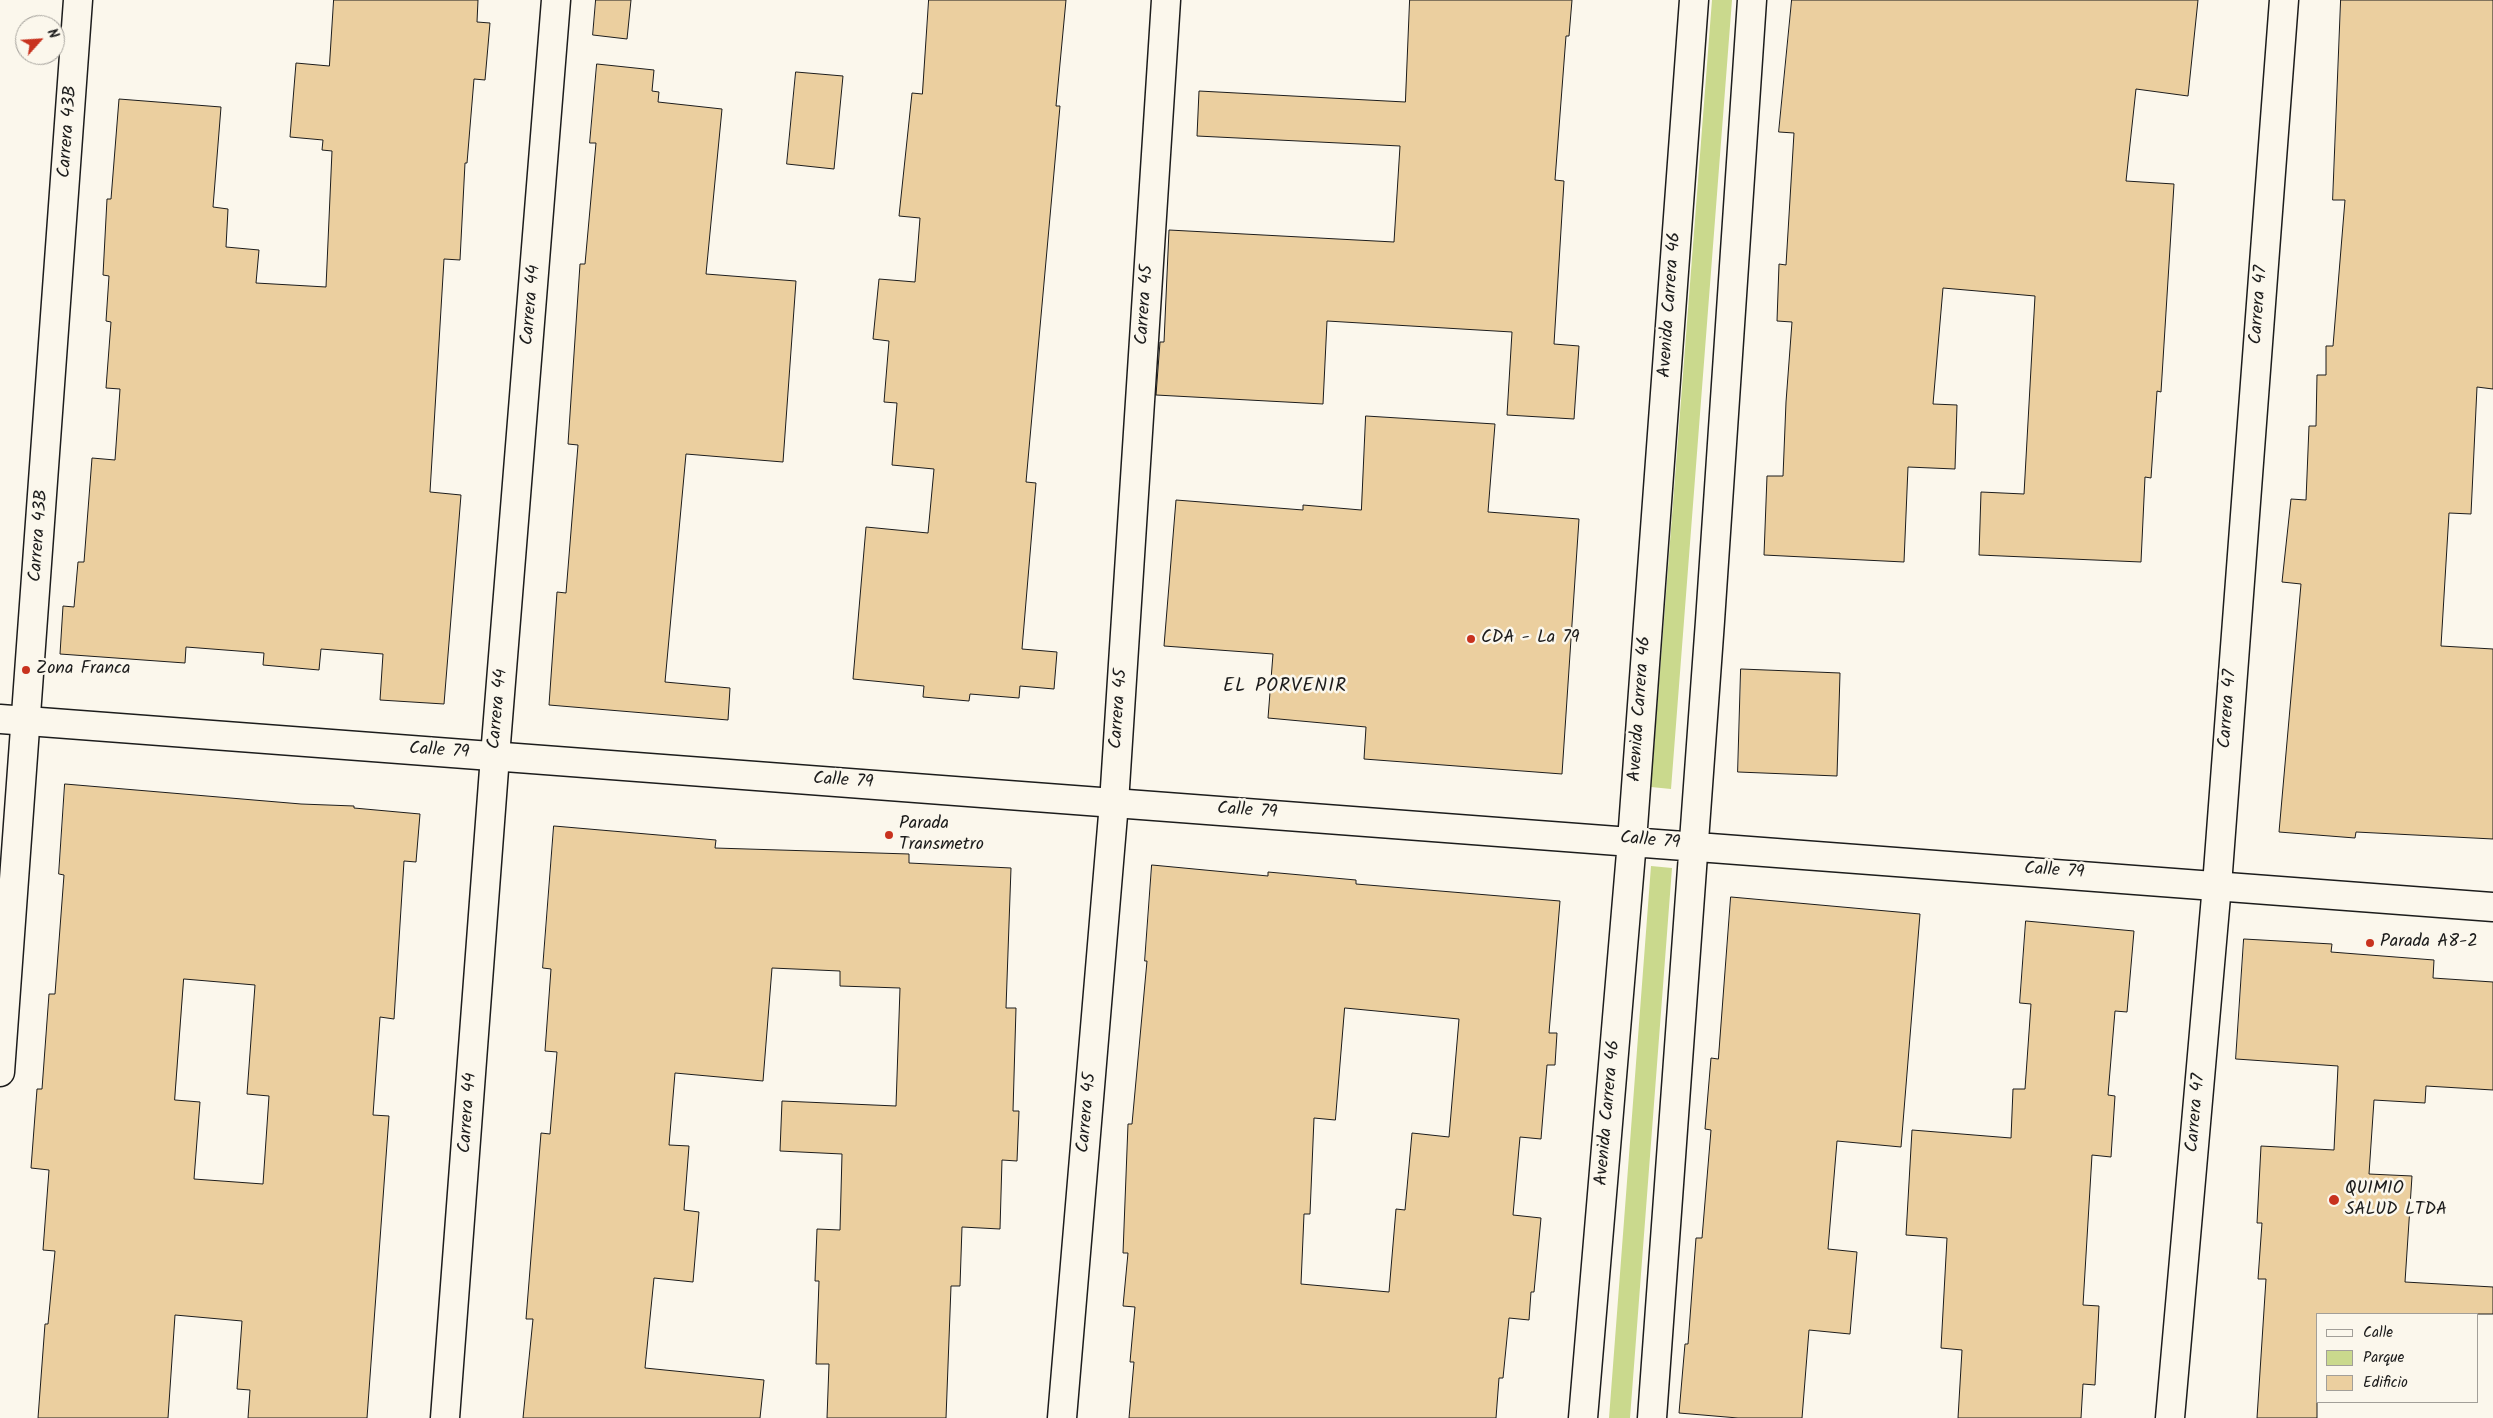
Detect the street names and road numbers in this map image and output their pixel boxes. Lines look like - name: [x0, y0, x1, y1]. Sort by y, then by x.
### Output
- street label: Carrera 43B: [55, 85, 83, 179]
- street label: Avenida Carrera 46: [1655, 231, 1687, 379]
- street label: Carrera 44: [518, 264, 546, 346]
- street label: Carrera 45: [1132, 264, 1160, 346]
- street label: Carrera 47: [2246, 265, 2274, 345]
- street label: Carrera 43B: [26, 489, 54, 583]
- street label: Avenida Carrera 46: [1625, 635, 1657, 783]
- street label: Carrera 44: [485, 668, 513, 750]
- street label: Carrera 45: [1106, 668, 1134, 750]
- street label: Carrera 47: [2215, 669, 2243, 749]
- street label: Calle 79: [408, 739, 470, 765]
- street label: Calle 79: [812, 769, 874, 795]
- street label: Calle 79: [1216, 799, 1278, 825]
- street label: Calle 79: [1619, 829, 1681, 855]
- street label: Calle 79: [2023, 859, 2085, 885]
- street label: Avenida Carrera 46: [1592, 1039, 1626, 1187]
- street label: Carrera 44: [455, 1072, 483, 1154]
- street label: Carrera 45: [1074, 1072, 1102, 1154]
- street label: Carrera 47: [2183, 1073, 2211, 1153]

